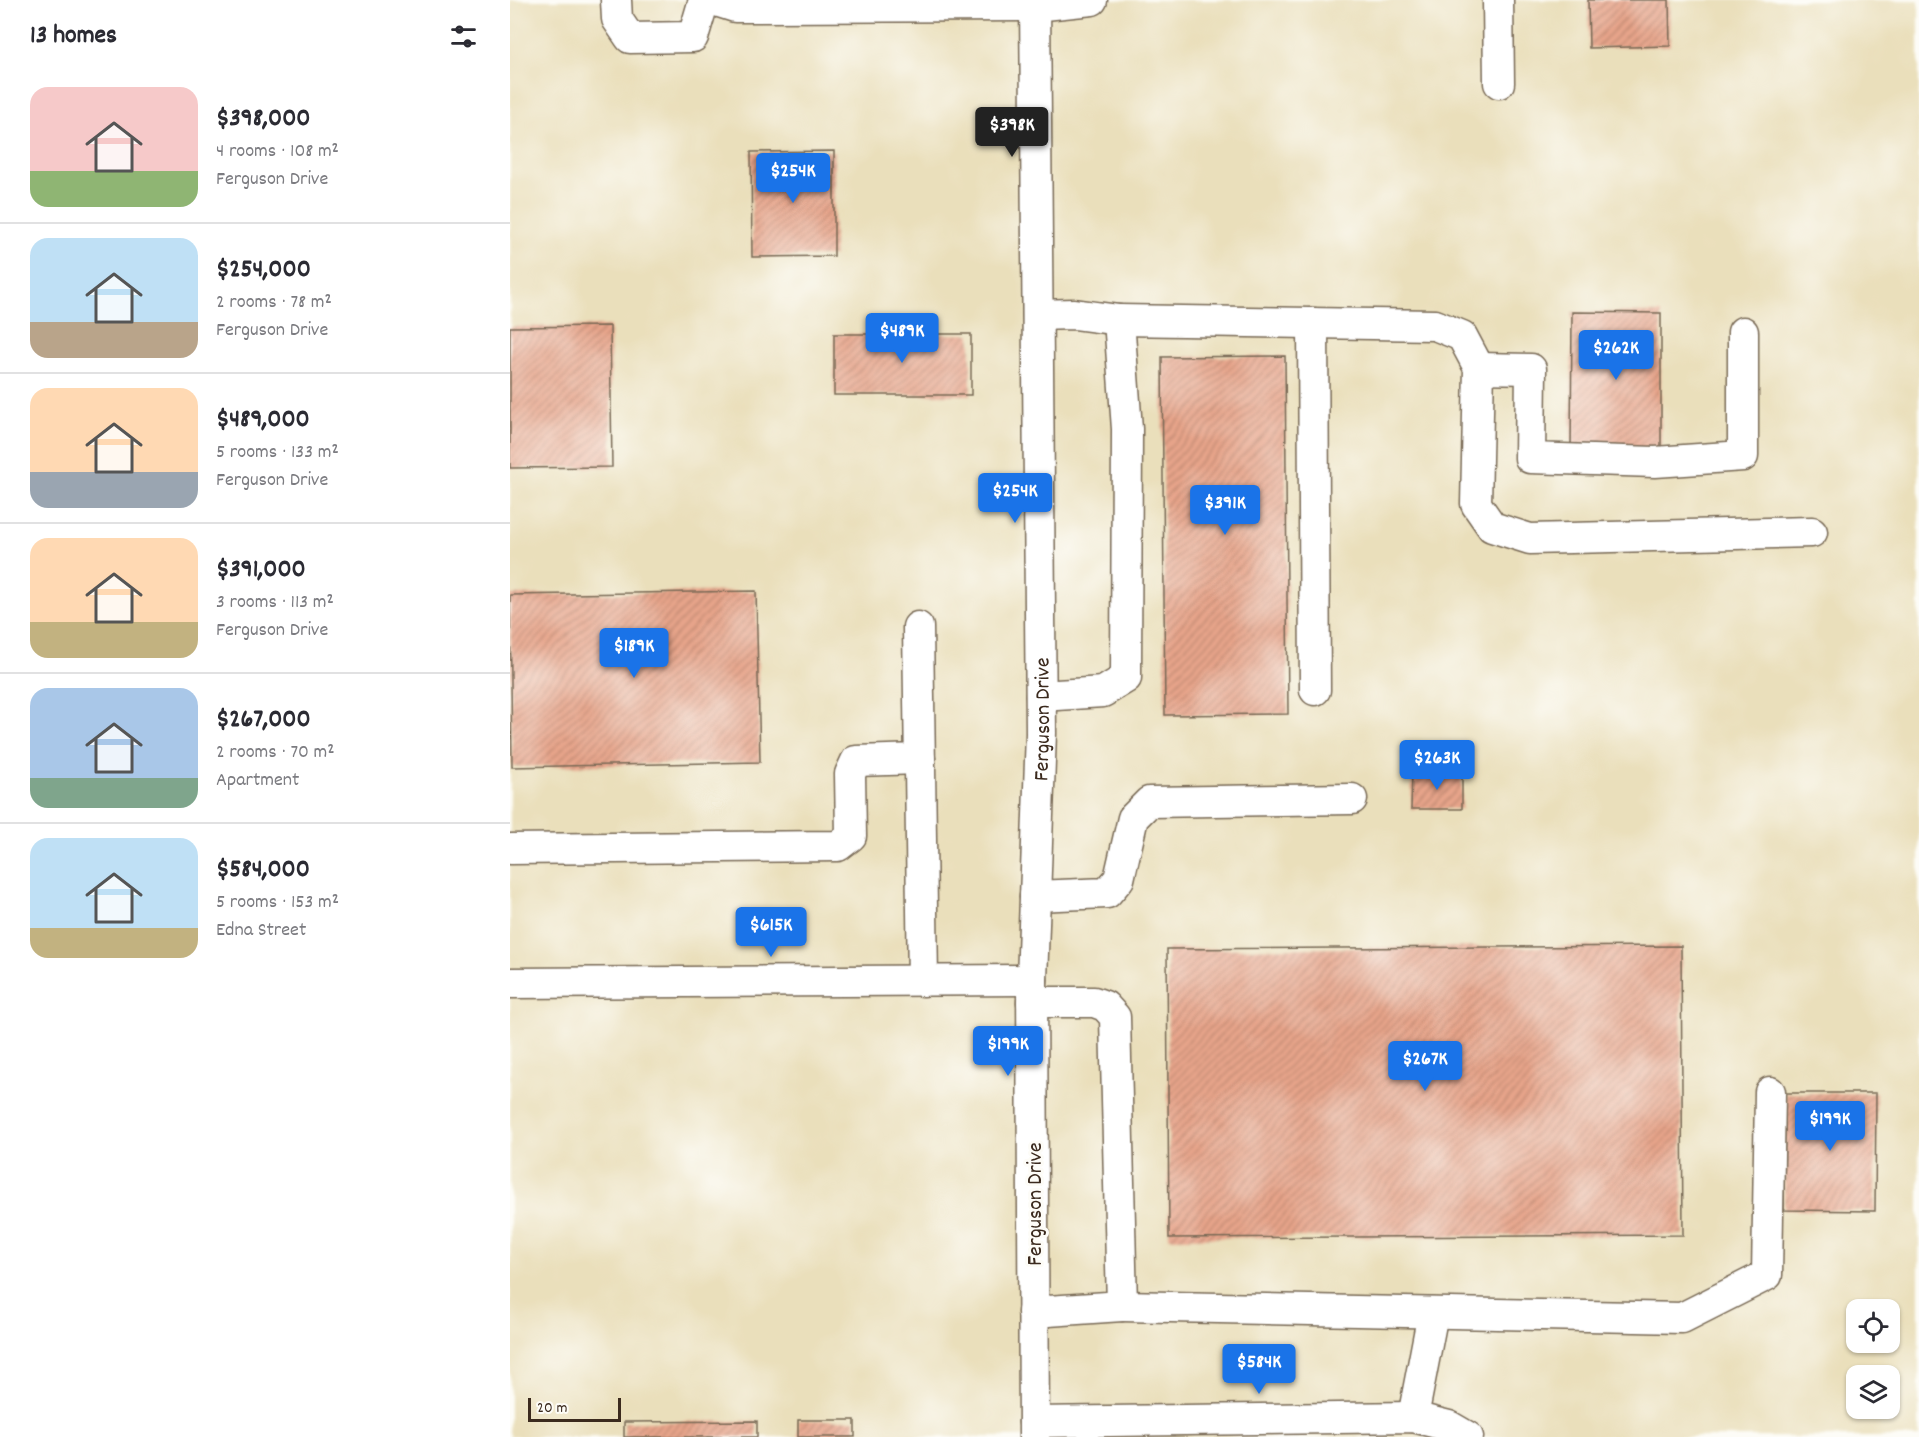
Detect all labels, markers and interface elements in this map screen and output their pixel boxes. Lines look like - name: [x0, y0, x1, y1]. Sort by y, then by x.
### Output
- text: 13 homes: [30, 18, 117, 55]
- icon: filters: [447, 20, 480, 53]
- text: $398,000: [216, 101, 311, 138]
- pin: $398K: [970, 107, 1054, 158]
- icon: home: [78, 111, 150, 183]
- text: $398K: [989, 112, 1035, 140]
- text: 4 rooms · 108 m²: [216, 138, 339, 166]
- pin: $254K: [751, 153, 835, 204]
- text: $254K: [770, 158, 816, 186]
- text: Ferguson Drive: [216, 166, 328, 194]
- text: $254,000: [216, 252, 311, 289]
- icon: home: [78, 262, 150, 334]
- text: 2 rooms · 78 m²: [216, 289, 332, 317]
- pin: $489K: [860, 313, 944, 364]
- text: Ferguson Drive: [216, 317, 328, 345]
- text: $489K: [880, 318, 924, 346]
- pin: $262K: [1574, 330, 1658, 381]
- text: $262K: [1593, 335, 1639, 363]
- text: $489,000: [216, 402, 310, 439]
- icon: home: [78, 412, 150, 484]
- text: 5 rooms · 133 m²: [216, 439, 339, 467]
- text: Ferguson Drive: [216, 467, 328, 495]
- pin: $254K: [973, 473, 1057, 524]
- text: $254K: [992, 478, 1038, 506]
- pin: $391K: [1183, 485, 1267, 536]
- text: $391K: [1204, 490, 1246, 518]
- text: $391,000: [216, 552, 306, 589]
- icon: home: [78, 562, 150, 634]
- text: 3 rooms · 113 m²: [216, 589, 334, 617]
- text: Ferguson Drive: [216, 617, 328, 645]
- pin: $189K: [592, 628, 676, 679]
- text: $189K: [614, 633, 654, 661]
- street label: Ferguson Drive: [1027, 657, 1060, 782]
- text: $267,000: [216, 702, 311, 739]
- icon: home: [78, 712, 150, 784]
- text: 2 rooms · 70 m²: [216, 739, 335, 767]
- pin: $263K: [1395, 740, 1479, 791]
- text: $263K: [1414, 745, 1460, 773]
- text: Apartment: [216, 767, 299, 795]
- text: $584,000: [216, 852, 310, 889]
- icon: home: [78, 862, 150, 934]
- text: 5 rooms · 153 m²: [216, 889, 339, 917]
- pin: $615K: [729, 907, 813, 958]
- text: $615K: [750, 912, 792, 940]
- text: Edna Street: [216, 917, 306, 945]
- pin: $199K: [966, 1026, 1050, 1077]
- text: $199K: [987, 1031, 1029, 1059]
- pin: $267K: [1383, 1041, 1467, 1092]
- text: $267K: [1402, 1046, 1448, 1074]
- pin: $199K: [1788, 1101, 1872, 1152]
- text: $199K: [1809, 1106, 1851, 1134]
- street label: Ferguson Drive: [1021, 1142, 1052, 1266]
- map controls: [1846, 1299, 1900, 1419]
- button: locate: [1846, 1299, 1900, 1353]
- pin: $584K: [1217, 1344, 1301, 1395]
- text: $584K: [1237, 1349, 1281, 1377]
- button: layers: [1846, 1365, 1900, 1419]
- scale bar: [528, 1395, 621, 1422]
- text: 20 m: [537, 1397, 567, 1420]

